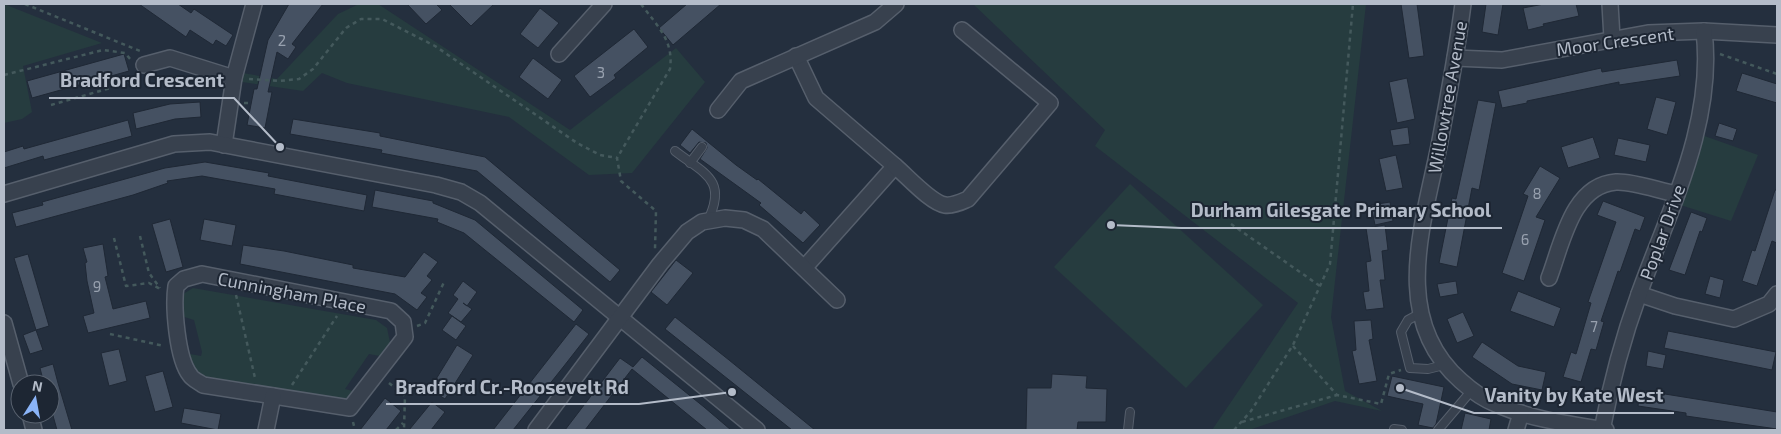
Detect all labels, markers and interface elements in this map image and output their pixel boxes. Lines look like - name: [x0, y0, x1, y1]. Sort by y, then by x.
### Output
- street label: Willowtree Avenue: [1423, 19, 1471, 175]
- street label: Moor Crescent: [1555, 22, 1675, 60]
- house number: 2: [278, 31, 286, 49]
- house number: 3: [597, 63, 605, 81]
- callout: Bradford Crescent: [49, 64, 234, 98]
- text: Bradford Crescent: [60, 68, 224, 91]
- street label: Poplar Drive: [1635, 181, 1689, 283]
- house number: 8: [1532, 184, 1542, 202]
- callout: Durham Gilesgate Primary School: [1181, 194, 1502, 228]
- text: Durham Gilesgate Primary School: [1191, 198, 1492, 222]
- house number: 6: [1521, 230, 1529, 248]
- street label: Cunningham Place: [216, 267, 368, 317]
- house number: 9: [93, 277, 101, 295]
- house number: 7: [1590, 317, 1598, 335]
- callout: Bradford Cr.-Roosevelt Rd: [386, 370, 639, 404]
- north arrow: [10, 374, 60, 424]
- text: Bradford Cr.-Roosevelt Rd: [395, 375, 629, 398]
- text: N: [31, 376, 44, 395]
- callout: Vanity by Kate West: [1474, 379, 1674, 413]
- text: Vanity by Kate West: [1484, 383, 1664, 407]

